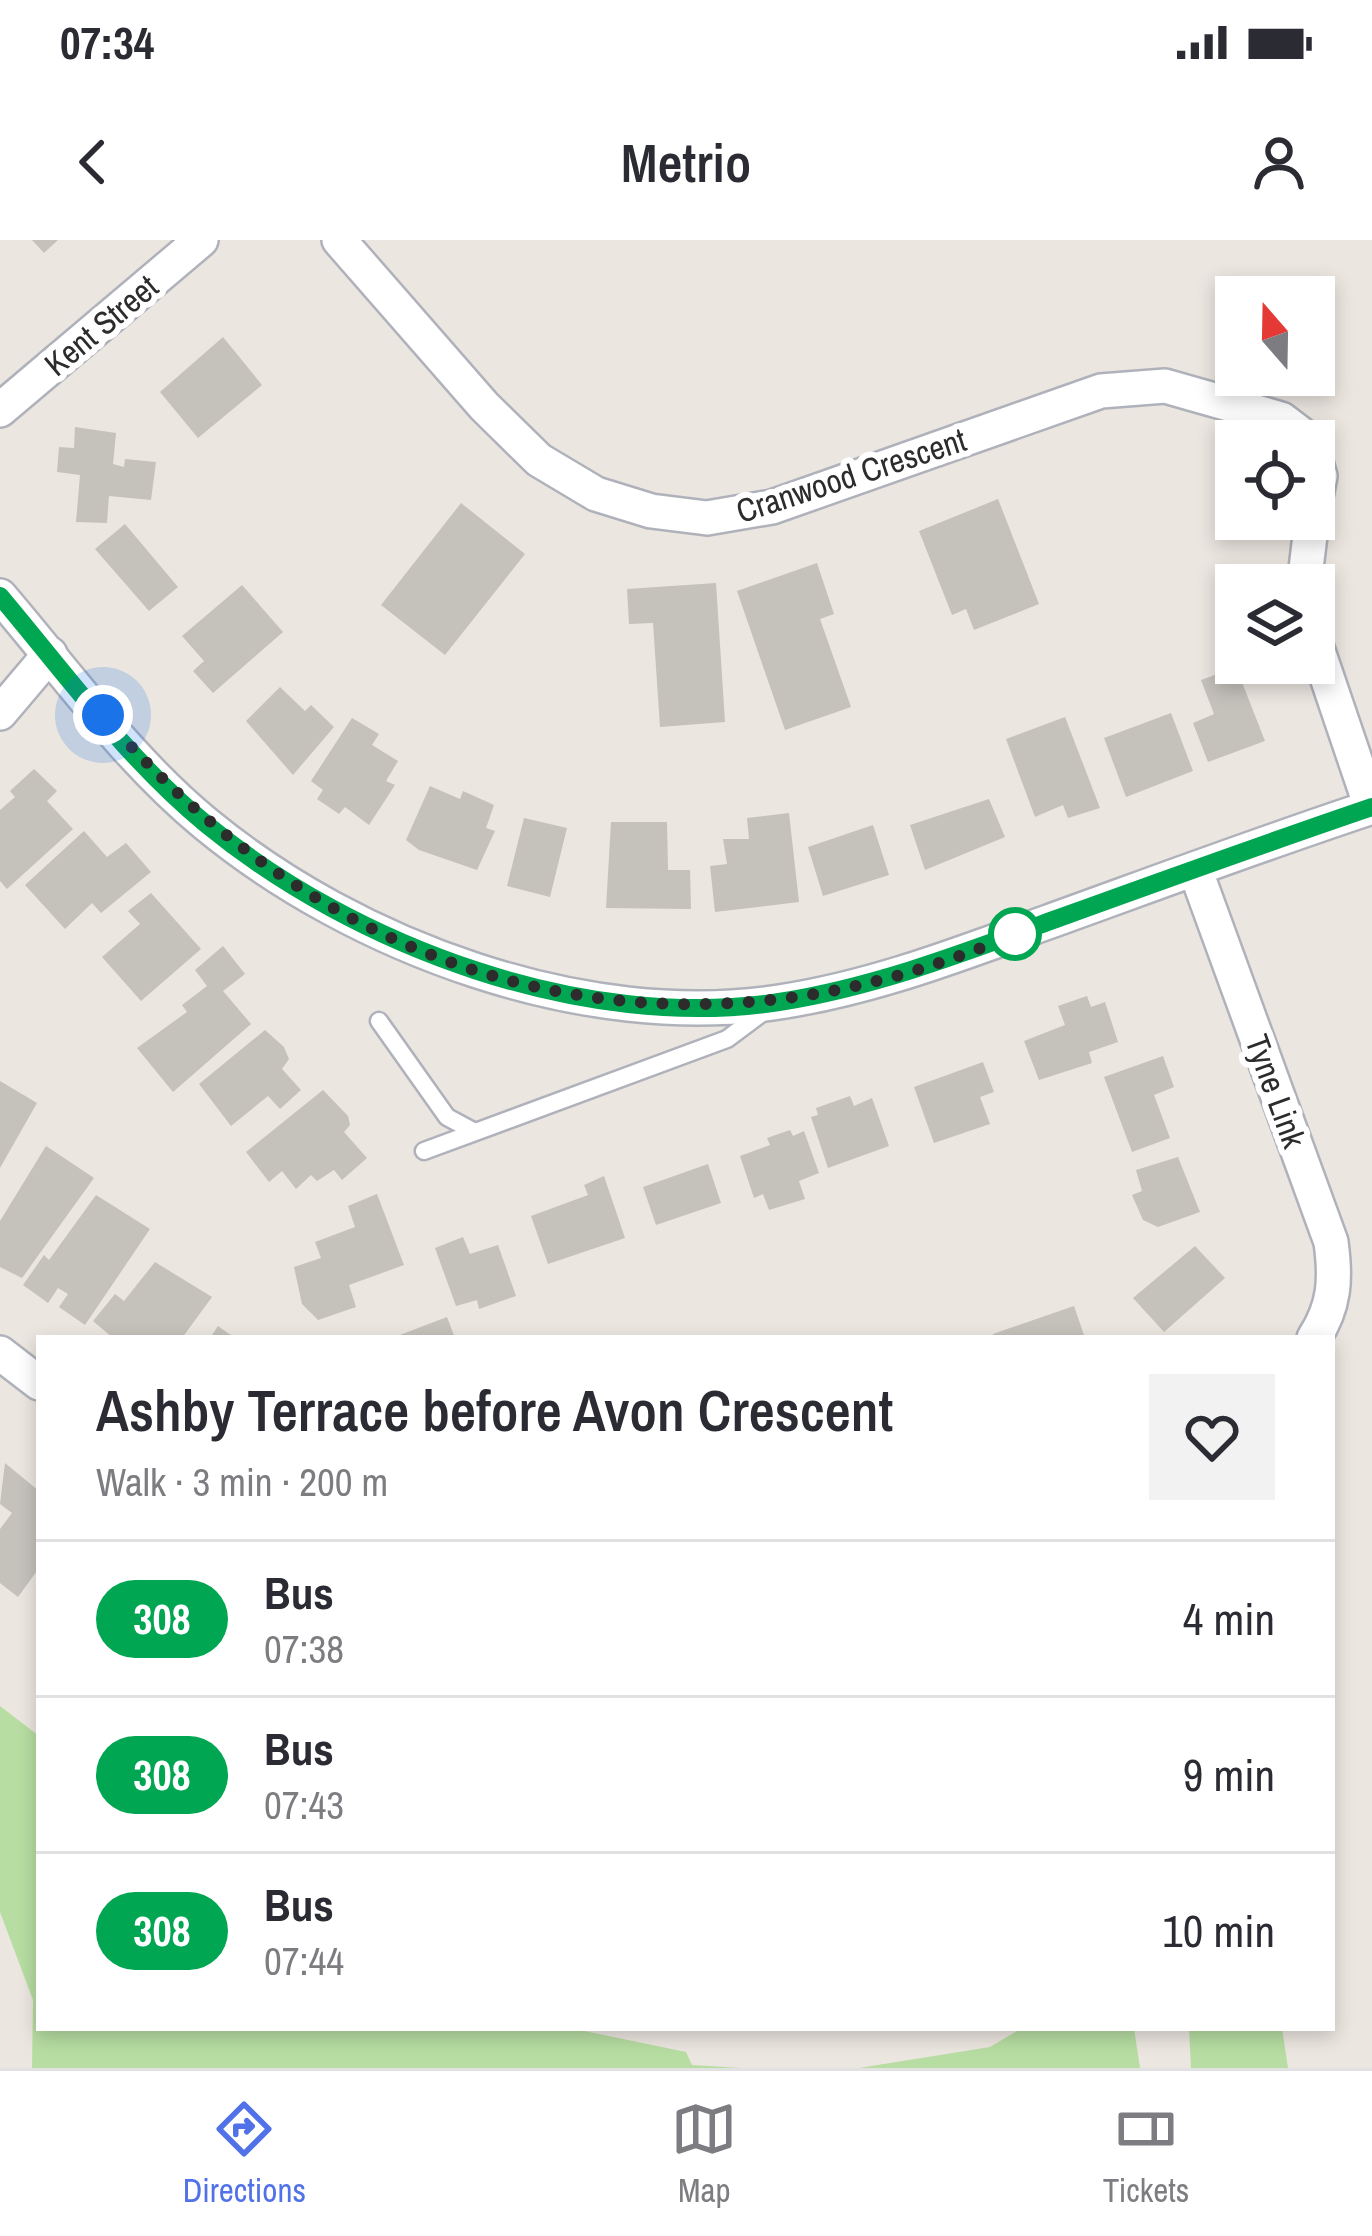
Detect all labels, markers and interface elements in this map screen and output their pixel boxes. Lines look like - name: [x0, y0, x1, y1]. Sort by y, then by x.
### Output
- text: 07:34: [60, 12, 154, 73]
- text: Metrio: [621, 126, 751, 199]
- icon: back: [60, 129, 126, 195]
- icon: person: [1246, 129, 1312, 195]
- street label: Kent Street: [35, 265, 167, 385]
- north arrow: [1215, 276, 1335, 396]
- map controls: [1215, 276, 1335, 684]
- street label: Cranwood Crescent: [730, 417, 972, 533]
- button: locate: [1215, 420, 1335, 540]
- button: layers: [1215, 564, 1335, 684]
- your location: [73, 685, 133, 745]
- unlabelled marker: [990, 909, 1040, 959]
- street label: Tyne Link: [1235, 1028, 1317, 1154]
- text: Ashby Terrace before Avon Crescent: [96, 1372, 893, 1449]
- button: heart: [1149, 1374, 1275, 1500]
- text: Walk · 3 min · 200 m: [96, 1456, 388, 1508]
- text: Bus: [264, 1562, 334, 1623]
- text: 4 min: [1183, 1588, 1275, 1649]
- text: 308: [133, 1591, 191, 1647]
- text: 07:38: [264, 1623, 344, 1675]
- text: Bus: [264, 1718, 334, 1779]
- text: 9 min: [1183, 1744, 1275, 1805]
- text: 308: [133, 1747, 191, 1803]
- text: 07:43: [264, 1779, 344, 1831]
- text: Bus: [264, 1874, 334, 1935]
- text: 10 min: [1162, 1900, 1275, 1961]
- text: 308: [133, 1903, 191, 1959]
- text: 07:44: [264, 1935, 344, 1987]
- tab: Directions: [183, 2096, 306, 2212]
- tab: Map: [671, 2096, 737, 2212]
- tab: Tickets: [1103, 2096, 1189, 2212]

